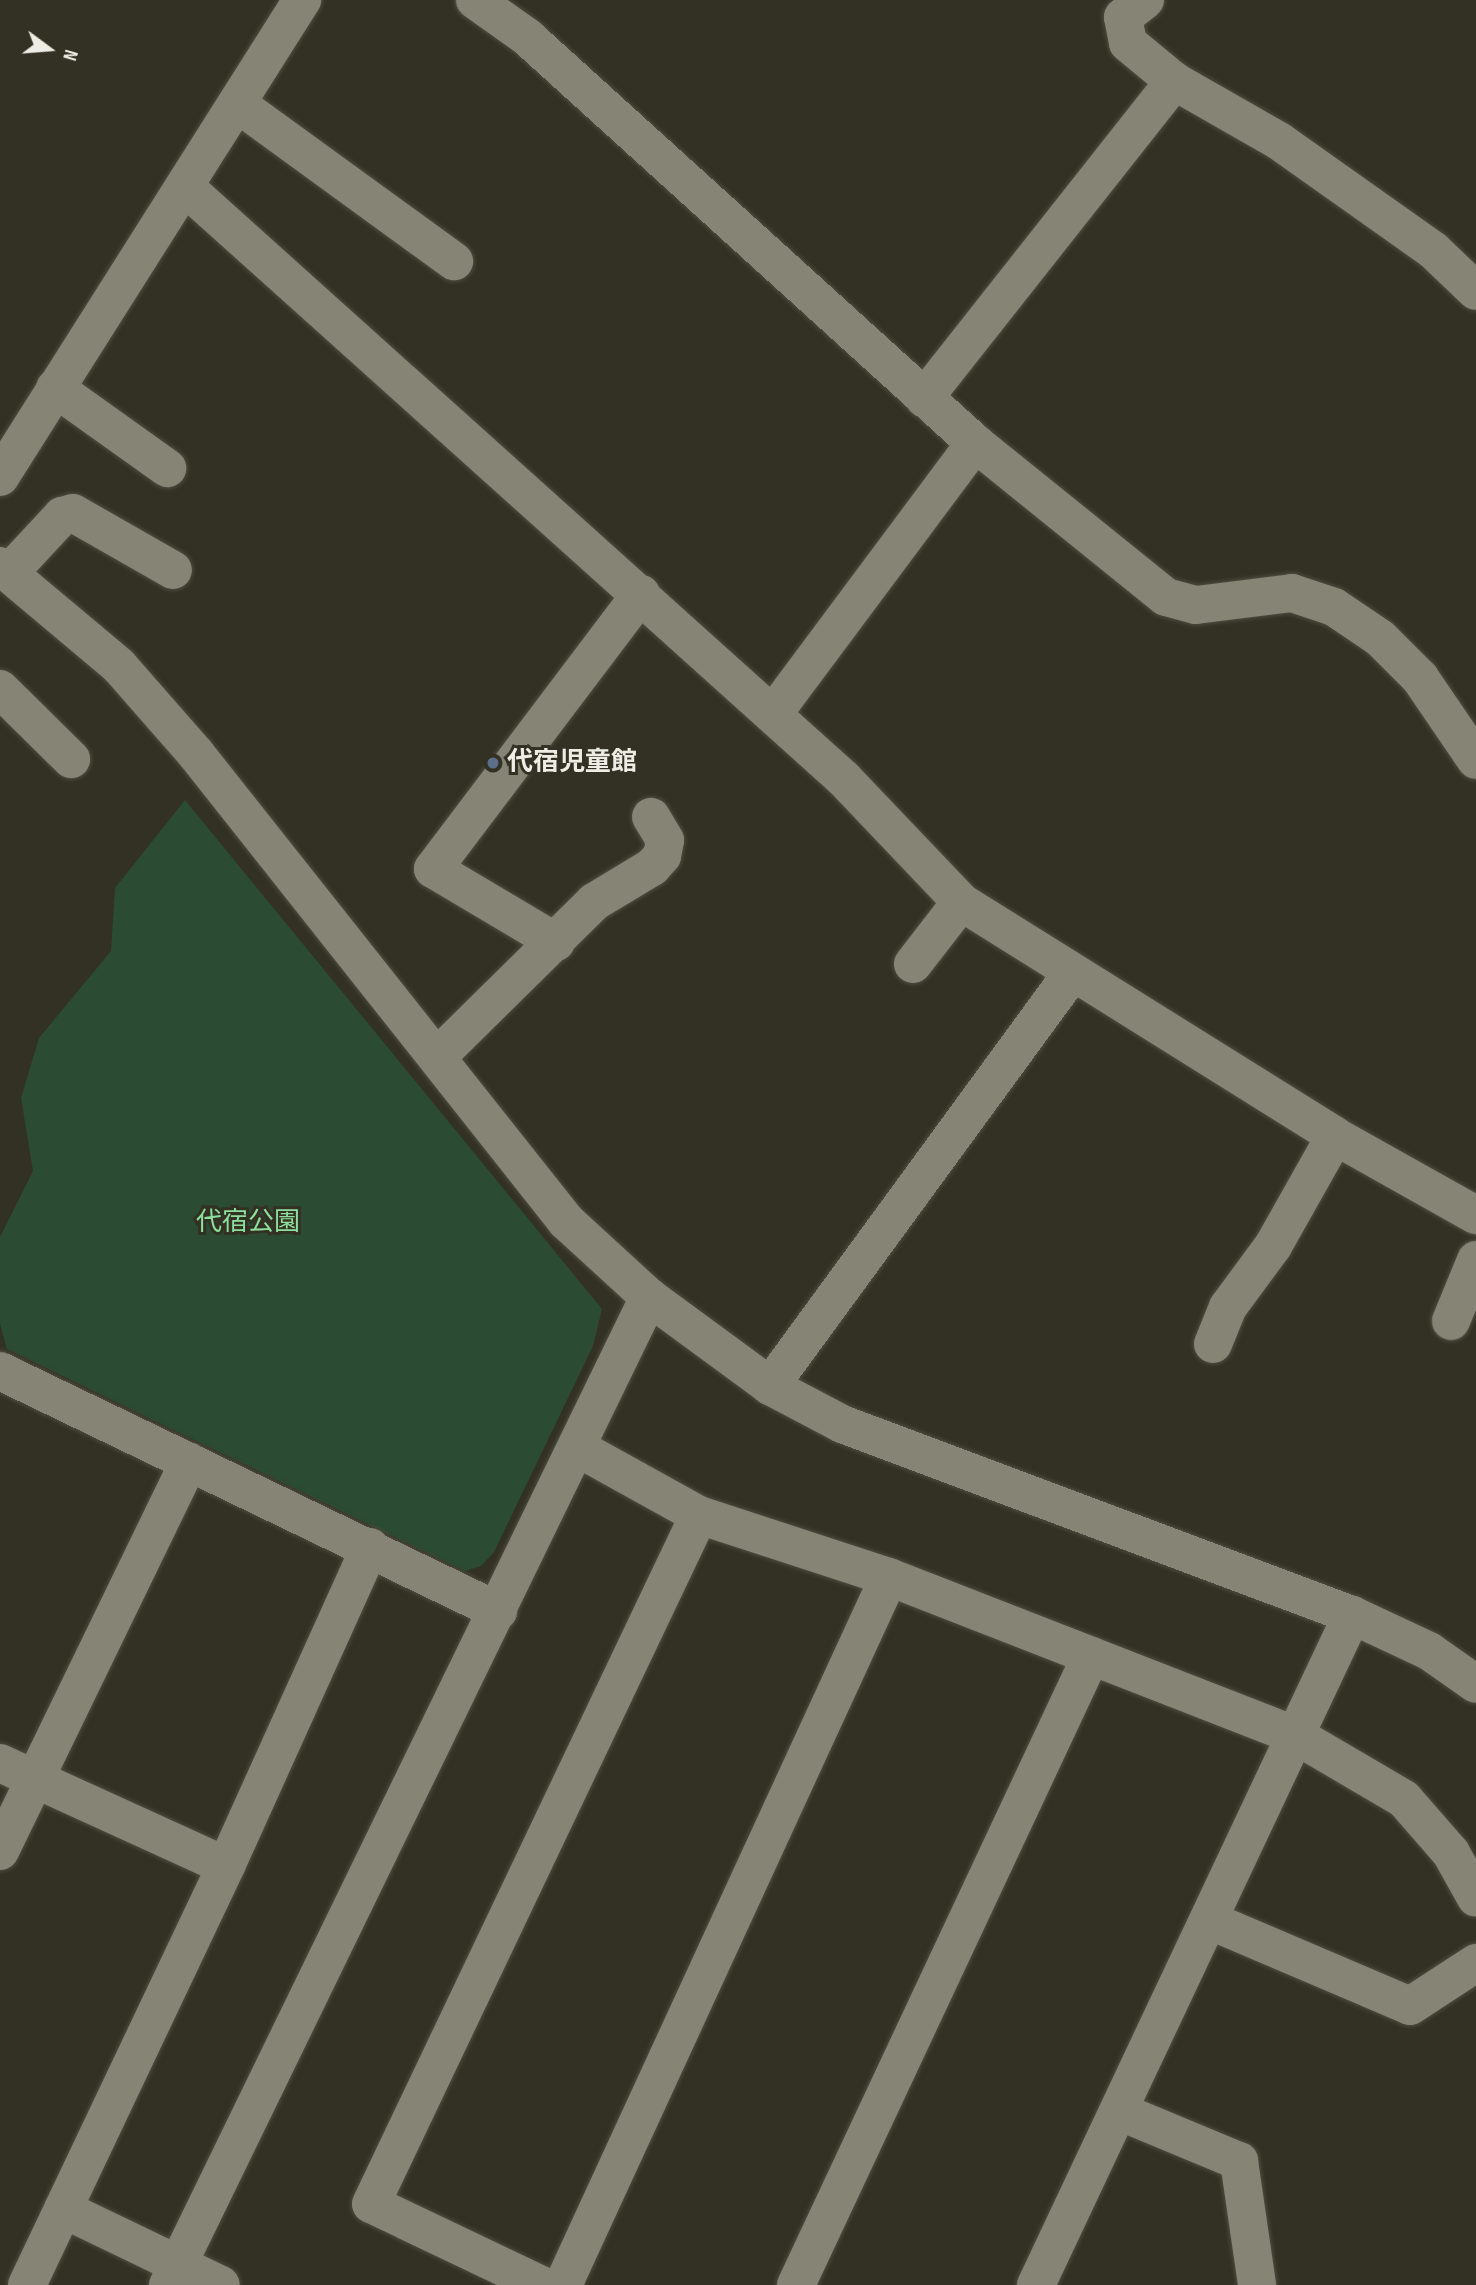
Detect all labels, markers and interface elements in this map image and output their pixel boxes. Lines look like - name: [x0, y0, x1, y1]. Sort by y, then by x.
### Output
- north arrow: [14, 14, 84, 84]
- text: N: [57, 47, 82, 63]
- place label: 代宿児童館: [507, 747, 637, 779]
- marker: 代宿児童館: [485, 755, 501, 771]
- park label: 代宿公園: [196, 1207, 300, 1239]

